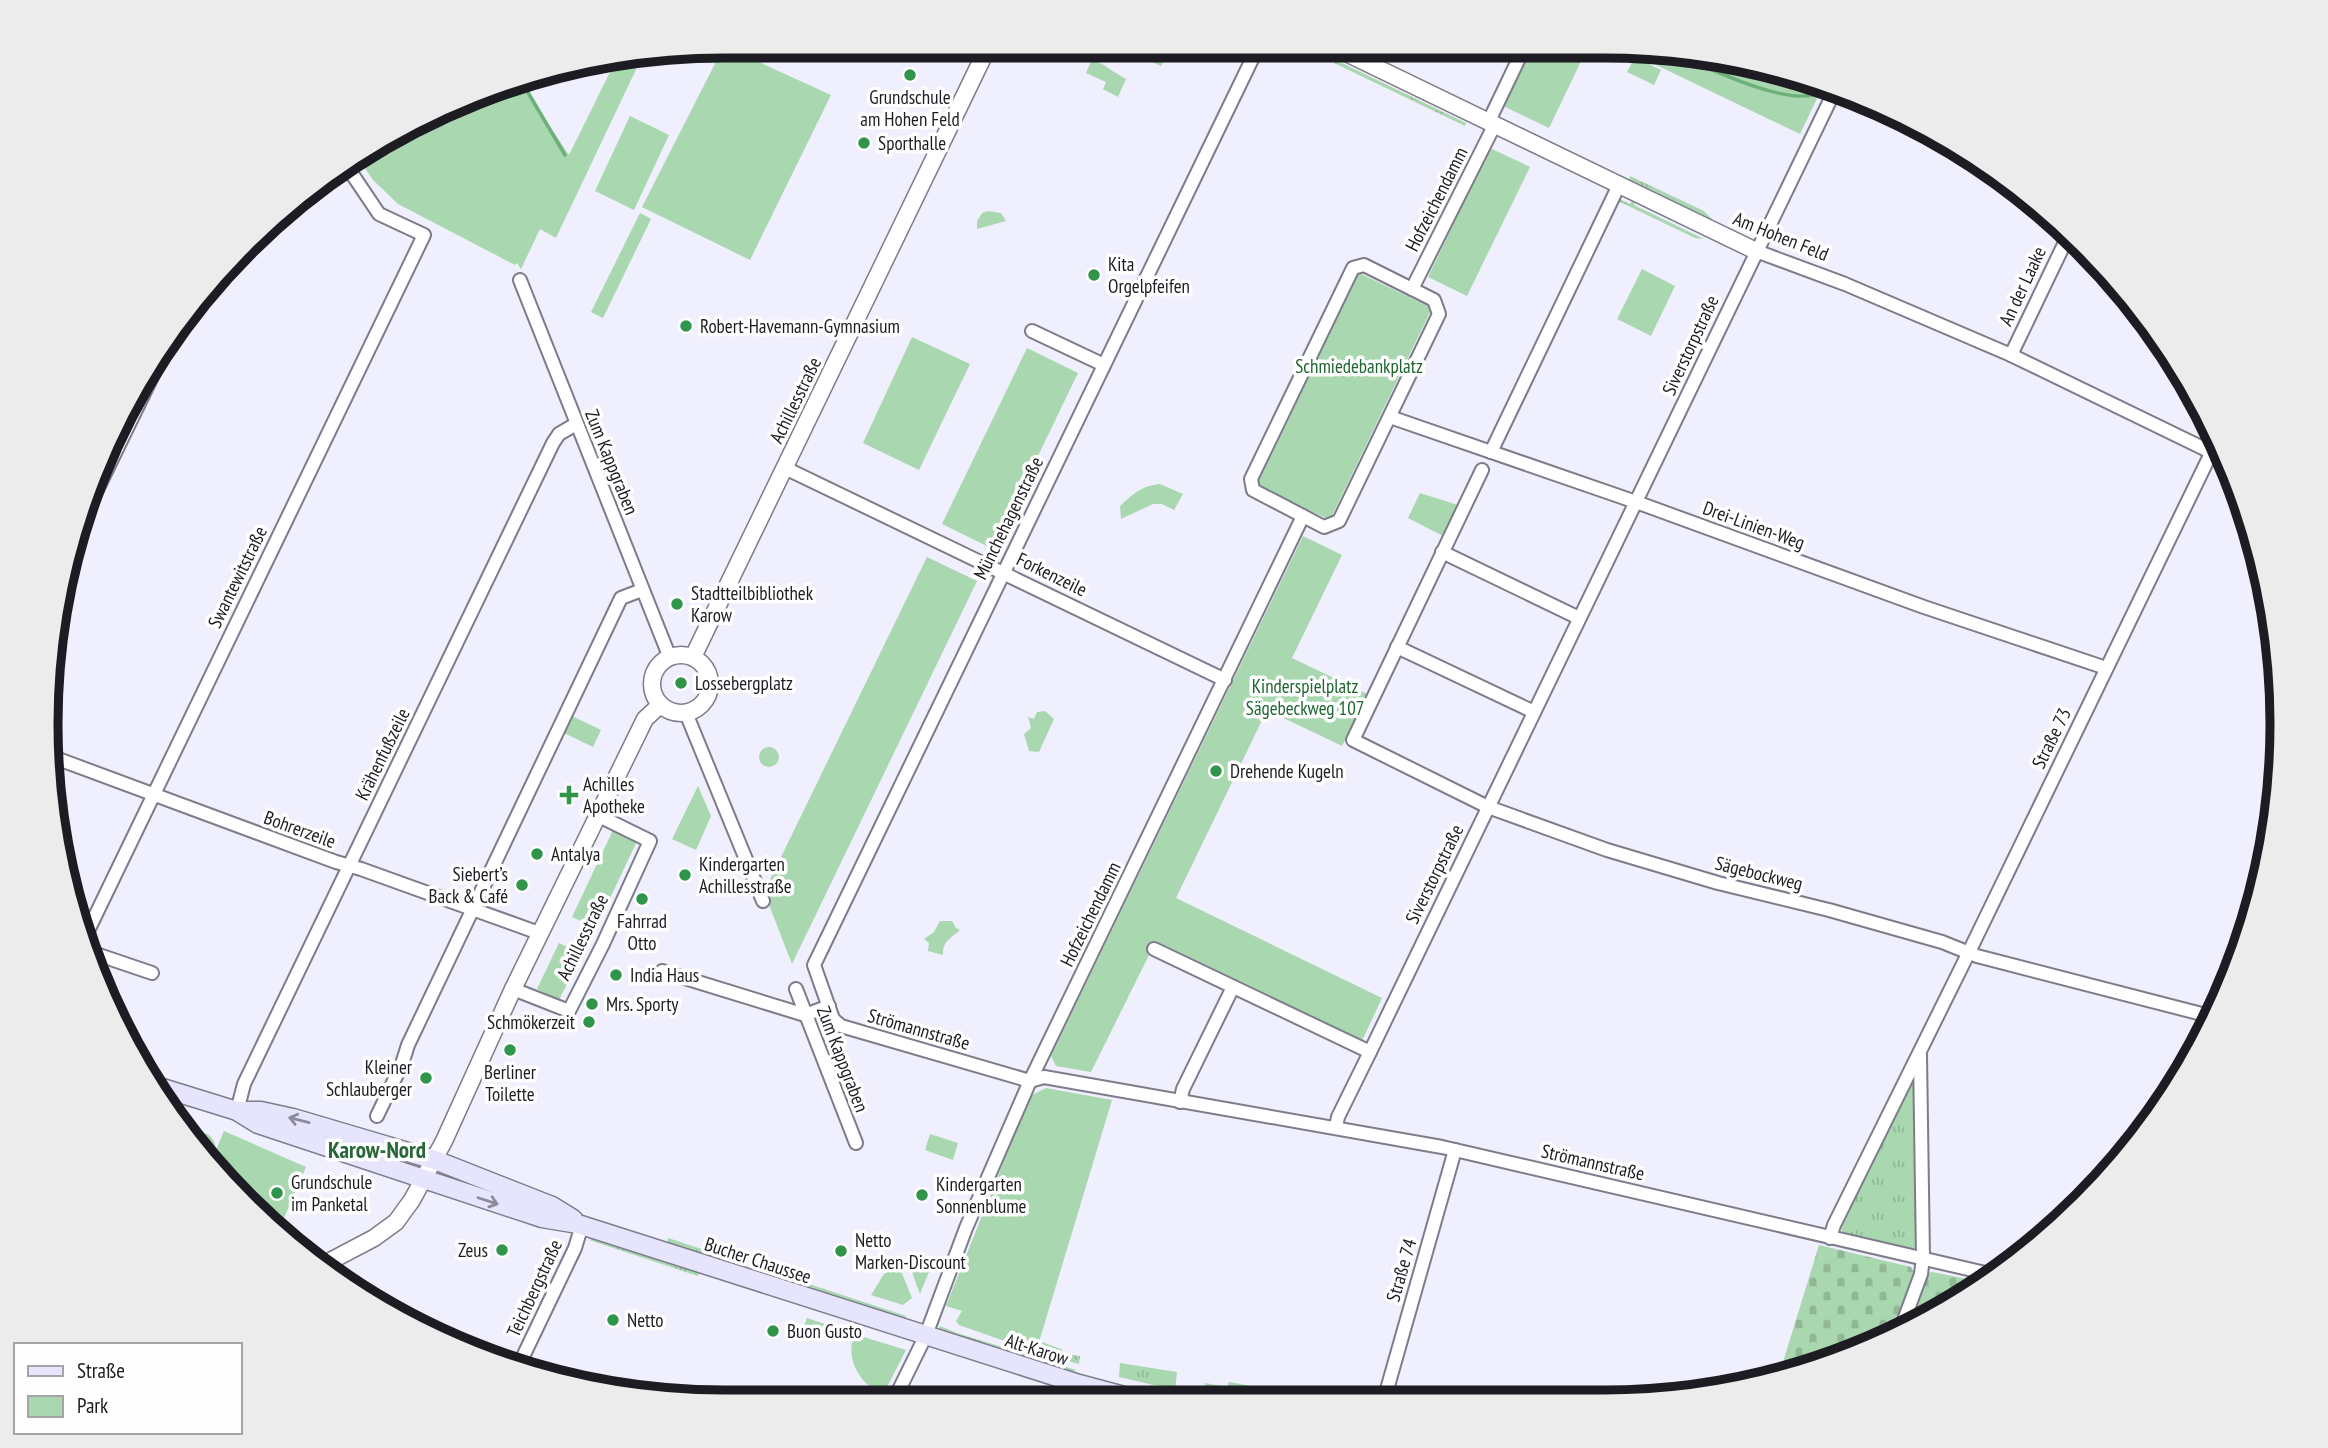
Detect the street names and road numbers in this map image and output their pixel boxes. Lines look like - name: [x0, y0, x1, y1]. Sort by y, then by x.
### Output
- street label: Hofzeichendamm: [1400, 143, 1472, 255]
- street label: Am Hohen Feld: [1730, 206, 1832, 266]
- street label: An der Laake: [1993, 242, 2051, 329]
- street label: Siverstorpstraße: [1656, 291, 1724, 399]
- street label: Achillesstraße: [764, 353, 826, 447]
- street label: Zum Kappgraben: [580, 406, 644, 518]
- street label: Münchehagenstraße: [968, 453, 1048, 583]
- street label: Drei-Linien-Weg: [1700, 495, 1808, 555]
- street label: Swantewitstraße: [202, 522, 272, 632]
- street label: Forkenzeile: [1013, 547, 1091, 601]
- street label: Krähenfußzeile: [349, 704, 415, 804]
- street label: Straße 73: [2026, 704, 2076, 772]
- street label: Bohrerzeile: [261, 805, 339, 853]
- street label: Siverstorpstraße: [1400, 820, 1468, 928]
- street label: Sägebockweg: [1713, 851, 1805, 895]
- street label: Hofzeichendamm: [1054, 858, 1126, 970]
- street label: Achillesstraße: [551, 890, 613, 984]
- street label: Zum Kappgraben: [812, 1003, 874, 1115]
- street label: Strömannstraße: [865, 1003, 973, 1055]
- street label: Strömannstraße: [1539, 1138, 1647, 1186]
- street label: Bucher Chaussee: [702, 1231, 814, 1289]
- street label: Teichbergstraße: [501, 1235, 567, 1341]
- street label: Straße 74: [1381, 1235, 1422, 1304]
- street label: Alt-Karow: [1002, 1328, 1072, 1371]

